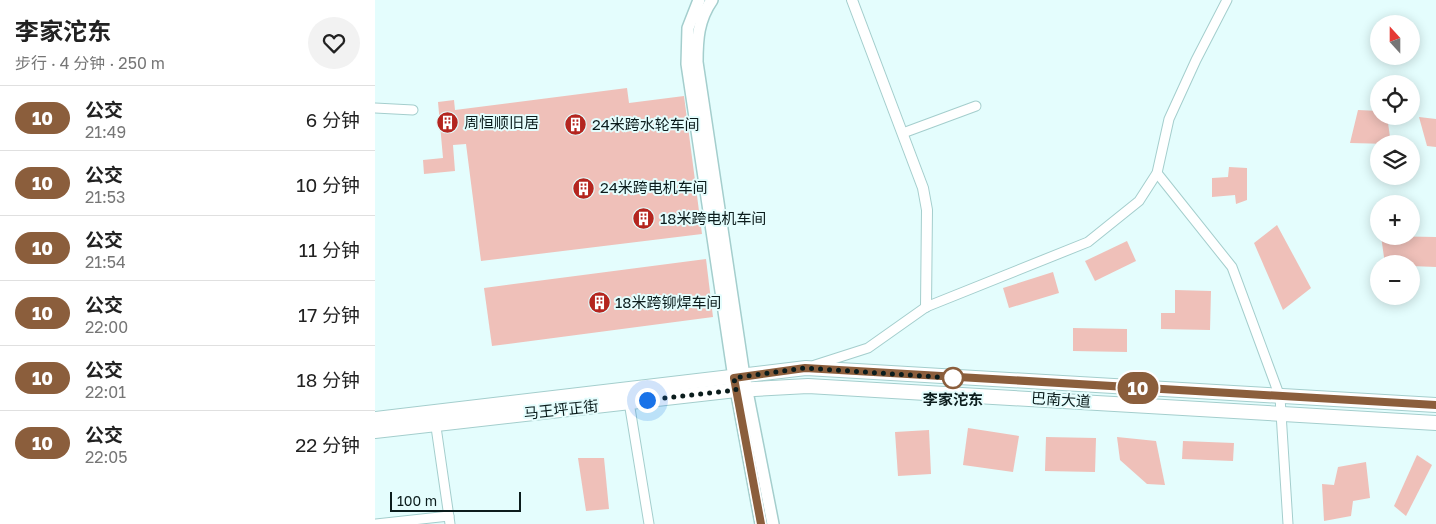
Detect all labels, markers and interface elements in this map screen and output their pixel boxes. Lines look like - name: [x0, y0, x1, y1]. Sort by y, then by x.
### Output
- north arrow: [1370, 15, 1420, 65]
- map controls: [1370, 15, 1420, 305]
- text: 李家沱东: [15, 16, 111, 45]
- button: heart: [308, 17, 360, 69]
- text: 步行 · 4 分钟 · 250 m: [15, 53, 165, 73]
- button: locate: [1370, 75, 1420, 125]
- text: 公交: [85, 98, 123, 121]
- text: 10: [32, 107, 53, 129]
- text: 6 分钟: [306, 108, 360, 131]
- building icon: 周恒顺旧居: [436, 111, 460, 135]
- place label: 周恒顺旧居: [464, 113, 539, 131]
- building icon: 24米跨水轮车间: [564, 113, 588, 137]
- place label: 24米跨水轮车间: [592, 115, 700, 133]
- text: 21:49: [85, 122, 126, 142]
- button: layers: [1370, 135, 1420, 185]
- text: 公交: [85, 163, 123, 186]
- text: 10: [32, 172, 53, 194]
- text: 10 分钟: [296, 173, 360, 196]
- building icon: 24米跨电机车间: [572, 176, 596, 200]
- place label: 24米跨电机车间: [600, 178, 708, 196]
- text: 21:53: [85, 187, 125, 207]
- button: +: [1370, 195, 1420, 245]
- building icon: 18米跨电机车间: [632, 207, 656, 231]
- place label: 18米跨电机车间: [660, 209, 766, 227]
- text: 公交: [85, 228, 123, 251]
- text: 10: [32, 237, 53, 259]
- text: 11 分钟: [299, 238, 360, 261]
- text: 21:54: [85, 252, 126, 272]
- button: −: [1370, 255, 1420, 305]
- building icon: 18米跨铆焊车间: [587, 291, 611, 315]
- text: 公交: [85, 293, 123, 316]
- place label: 18米跨铆焊车间: [615, 293, 721, 311]
- text: 10: [32, 302, 53, 324]
- text: 17 分钟: [298, 303, 360, 326]
- text: 22:00: [85, 317, 128, 337]
- text: 公交: [85, 358, 123, 381]
- text: 10: [32, 367, 53, 389]
- marker: 李家沱东: [942, 367, 964, 389]
- text: 18 分钟: [296, 368, 360, 391]
- line badge: 10: [1115, 372, 1161, 404]
- text: 10: [1128, 377, 1148, 399]
- text: 22:01: [85, 382, 126, 402]
- your location: [635, 388, 660, 413]
- street label: 巴南大道: [1031, 388, 1092, 410]
- place label: 李家沱东: [923, 390, 983, 408]
- street label: 马王坪正街: [523, 396, 599, 422]
- text: 公交: [85, 423, 123, 446]
- text: 10: [32, 432, 53, 454]
- text: 22 分钟: [295, 433, 360, 456]
- text: 22:05: [85, 447, 128, 467]
- scale bar: [390, 489, 521, 512]
- text: 100 m: [397, 492, 437, 509]

